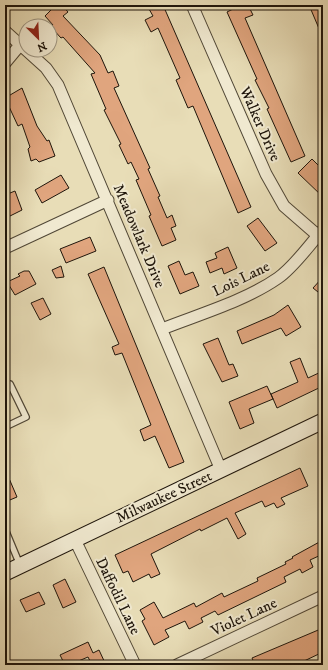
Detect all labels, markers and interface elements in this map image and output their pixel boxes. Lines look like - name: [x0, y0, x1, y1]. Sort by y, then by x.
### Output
- north arrow: [18, 18, 58, 58]
- text: N: [35, 38, 49, 54]
- street label: Walker Drive: [235, 83, 285, 164]
- street label: Meadowlark Drive: [109, 181, 169, 291]
- street label: Lois Lane: [209, 257, 273, 301]
- street label: Milwaukee Street: [113, 466, 215, 527]
- street label: Daffodil Lane: [91, 554, 145, 638]
- street label: Violet Lane: [207, 594, 280, 641]

